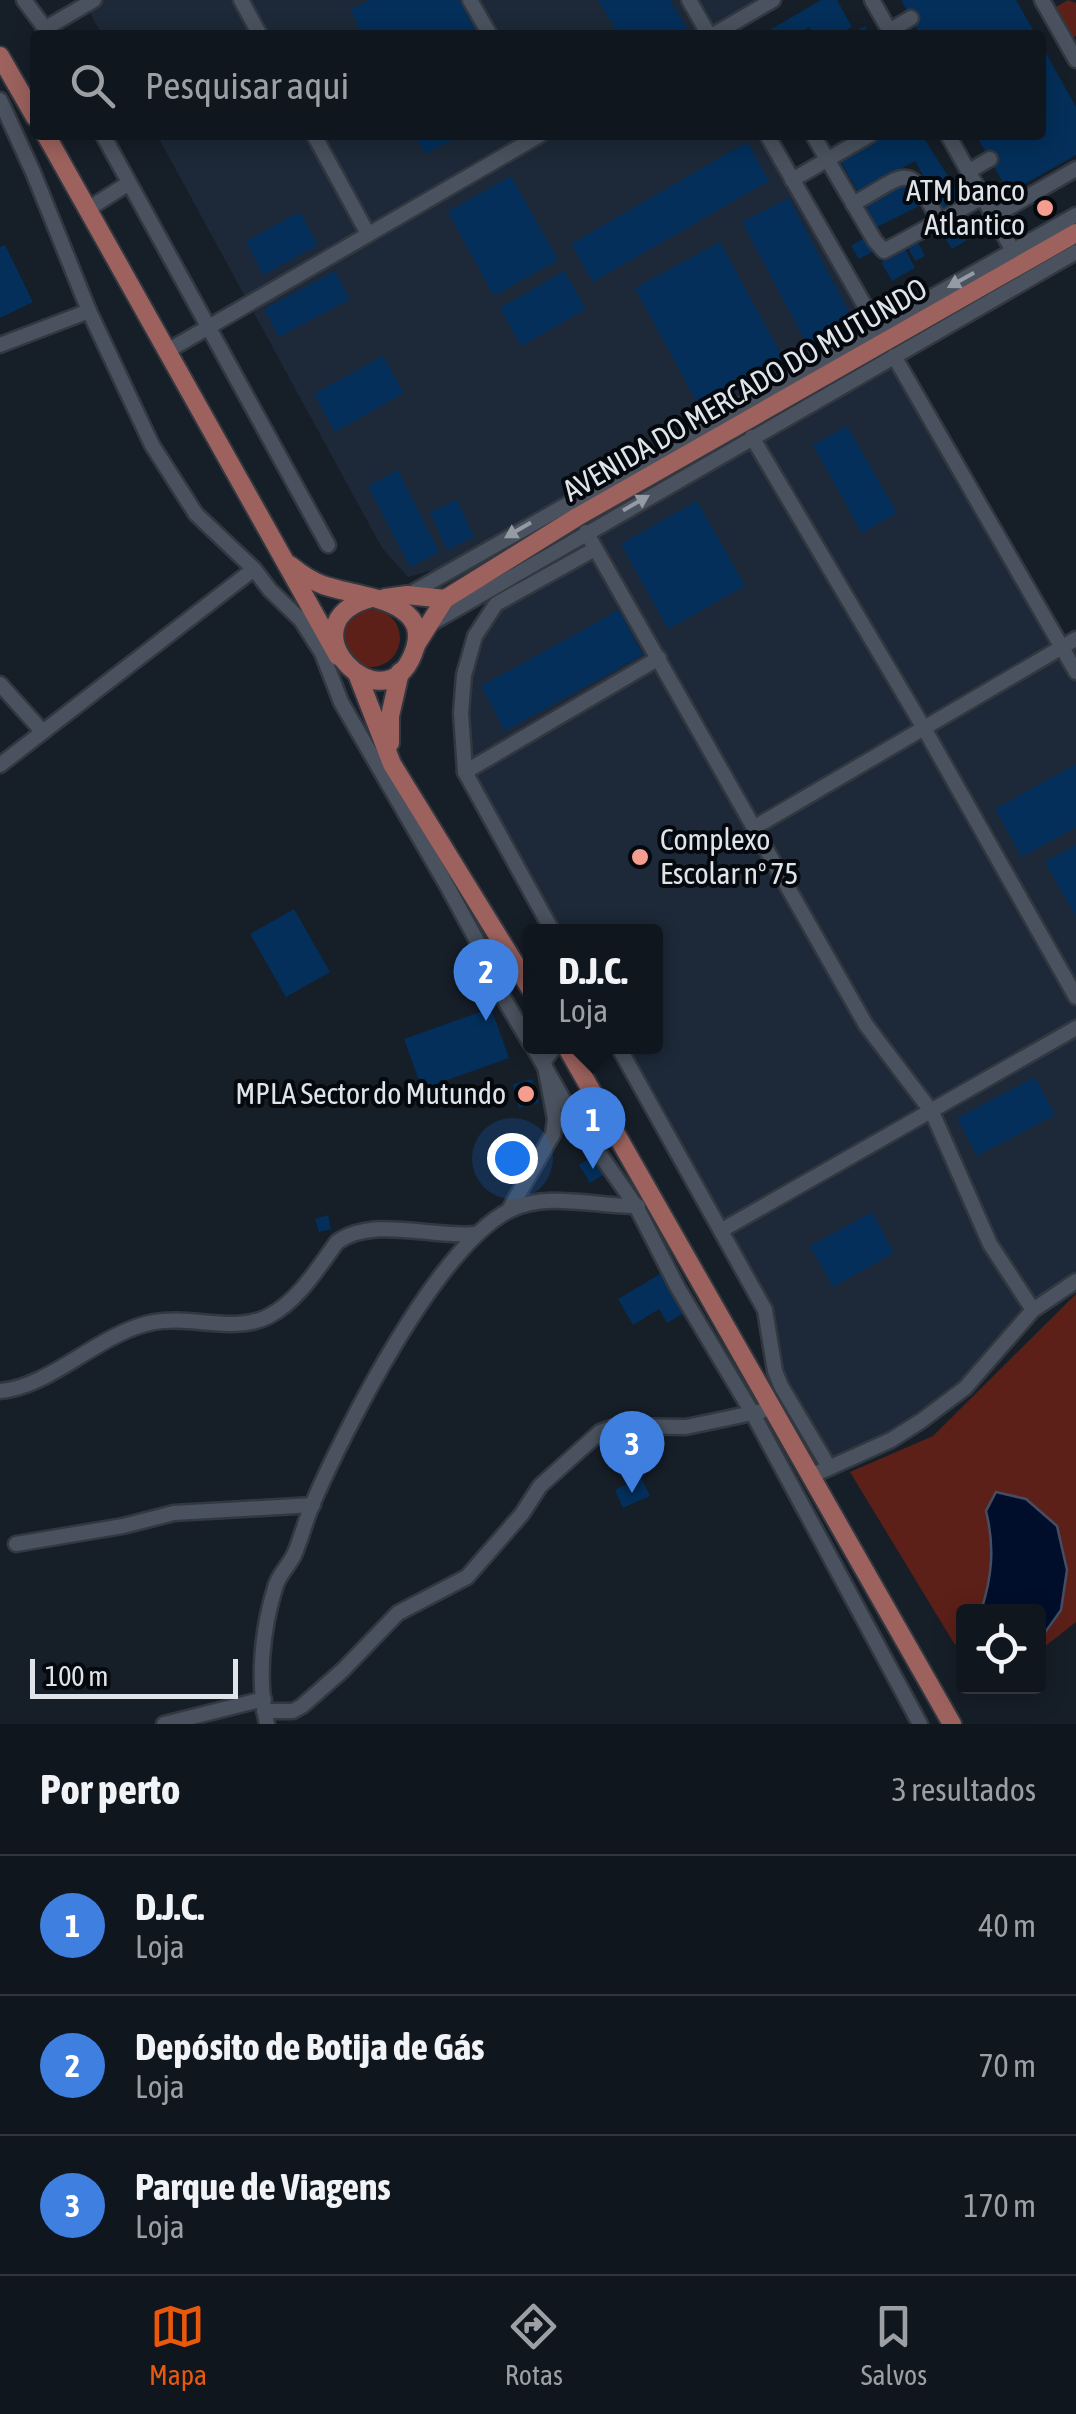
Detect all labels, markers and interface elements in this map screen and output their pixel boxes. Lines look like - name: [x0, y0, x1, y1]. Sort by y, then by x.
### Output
- search box: [30, 30, 1046, 140]
- icon: search: [65, 58, 120, 113]
- text: Pesquisar aqui: [145, 64, 349, 107]
- place label: ATM banco Atlantico: [906, 173, 1025, 241]
- marker: ATM banco Atlantico: [1034, 197, 1056, 219]
- street label: AVENIDA DO MERCADO DO MUTUNDO: [557, 271, 932, 507]
- one-way arrow: [946, 271, 975, 288]
- one-way arrow: [622, 495, 650, 513]
- one-way arrow: [504, 521, 532, 539]
- place label: Complexo Escolar nº 75: [660, 822, 798, 890]
- marker: Complexo Escolar nº 75: [629, 846, 651, 868]
- popup: [523, 924, 663, 1054]
- pin: 2: [454, 938, 518, 1021]
- text: D.J.C.: [558, 949, 628, 992]
- text: Loja: [558, 992, 608, 1029]
- place label: MPLA Sector do Mutundo: [235, 1076, 506, 1110]
- marker: MPLA Sector do Mutundo: [515, 1083, 537, 1105]
- pin: 1: [560, 1086, 626, 1169]
- your location: [487, 1133, 538, 1184]
- pin: 3: [600, 1410, 664, 1493]
- map controls: [956, 1604, 1046, 1694]
- button: locate: [956, 1604, 1046, 1694]
- scale bar: [30, 1654, 238, 1698]
- text: 100 m: [45, 1660, 108, 1692]
- text: Por perto: [40, 1765, 180, 1813]
- text: 3 resultados: [892, 1771, 1036, 1808]
- text: D.J.C.: [135, 1885, 204, 1928]
- text: 1: [65, 1907, 80, 1944]
- text: 40 m: [978, 1907, 1036, 1944]
- text: Loja: [135, 1928, 185, 1965]
- text: Depósito de Botija de Gás: [135, 2025, 485, 2068]
- text: 2: [65, 2047, 80, 2084]
- text: 70 m: [978, 2047, 1036, 2084]
- text: Loja: [135, 2068, 185, 2105]
- text: Parque de Viagens: [135, 2165, 391, 2208]
- text: 3: [65, 2187, 80, 2224]
- text: 170 m: [963, 2187, 1036, 2224]
- text: Loja: [135, 2208, 185, 2245]
- tab: Mapa: [149, 2299, 207, 2391]
- tab: Rotas: [505, 2299, 563, 2391]
- tab: Salvos: [861, 2299, 927, 2391]

